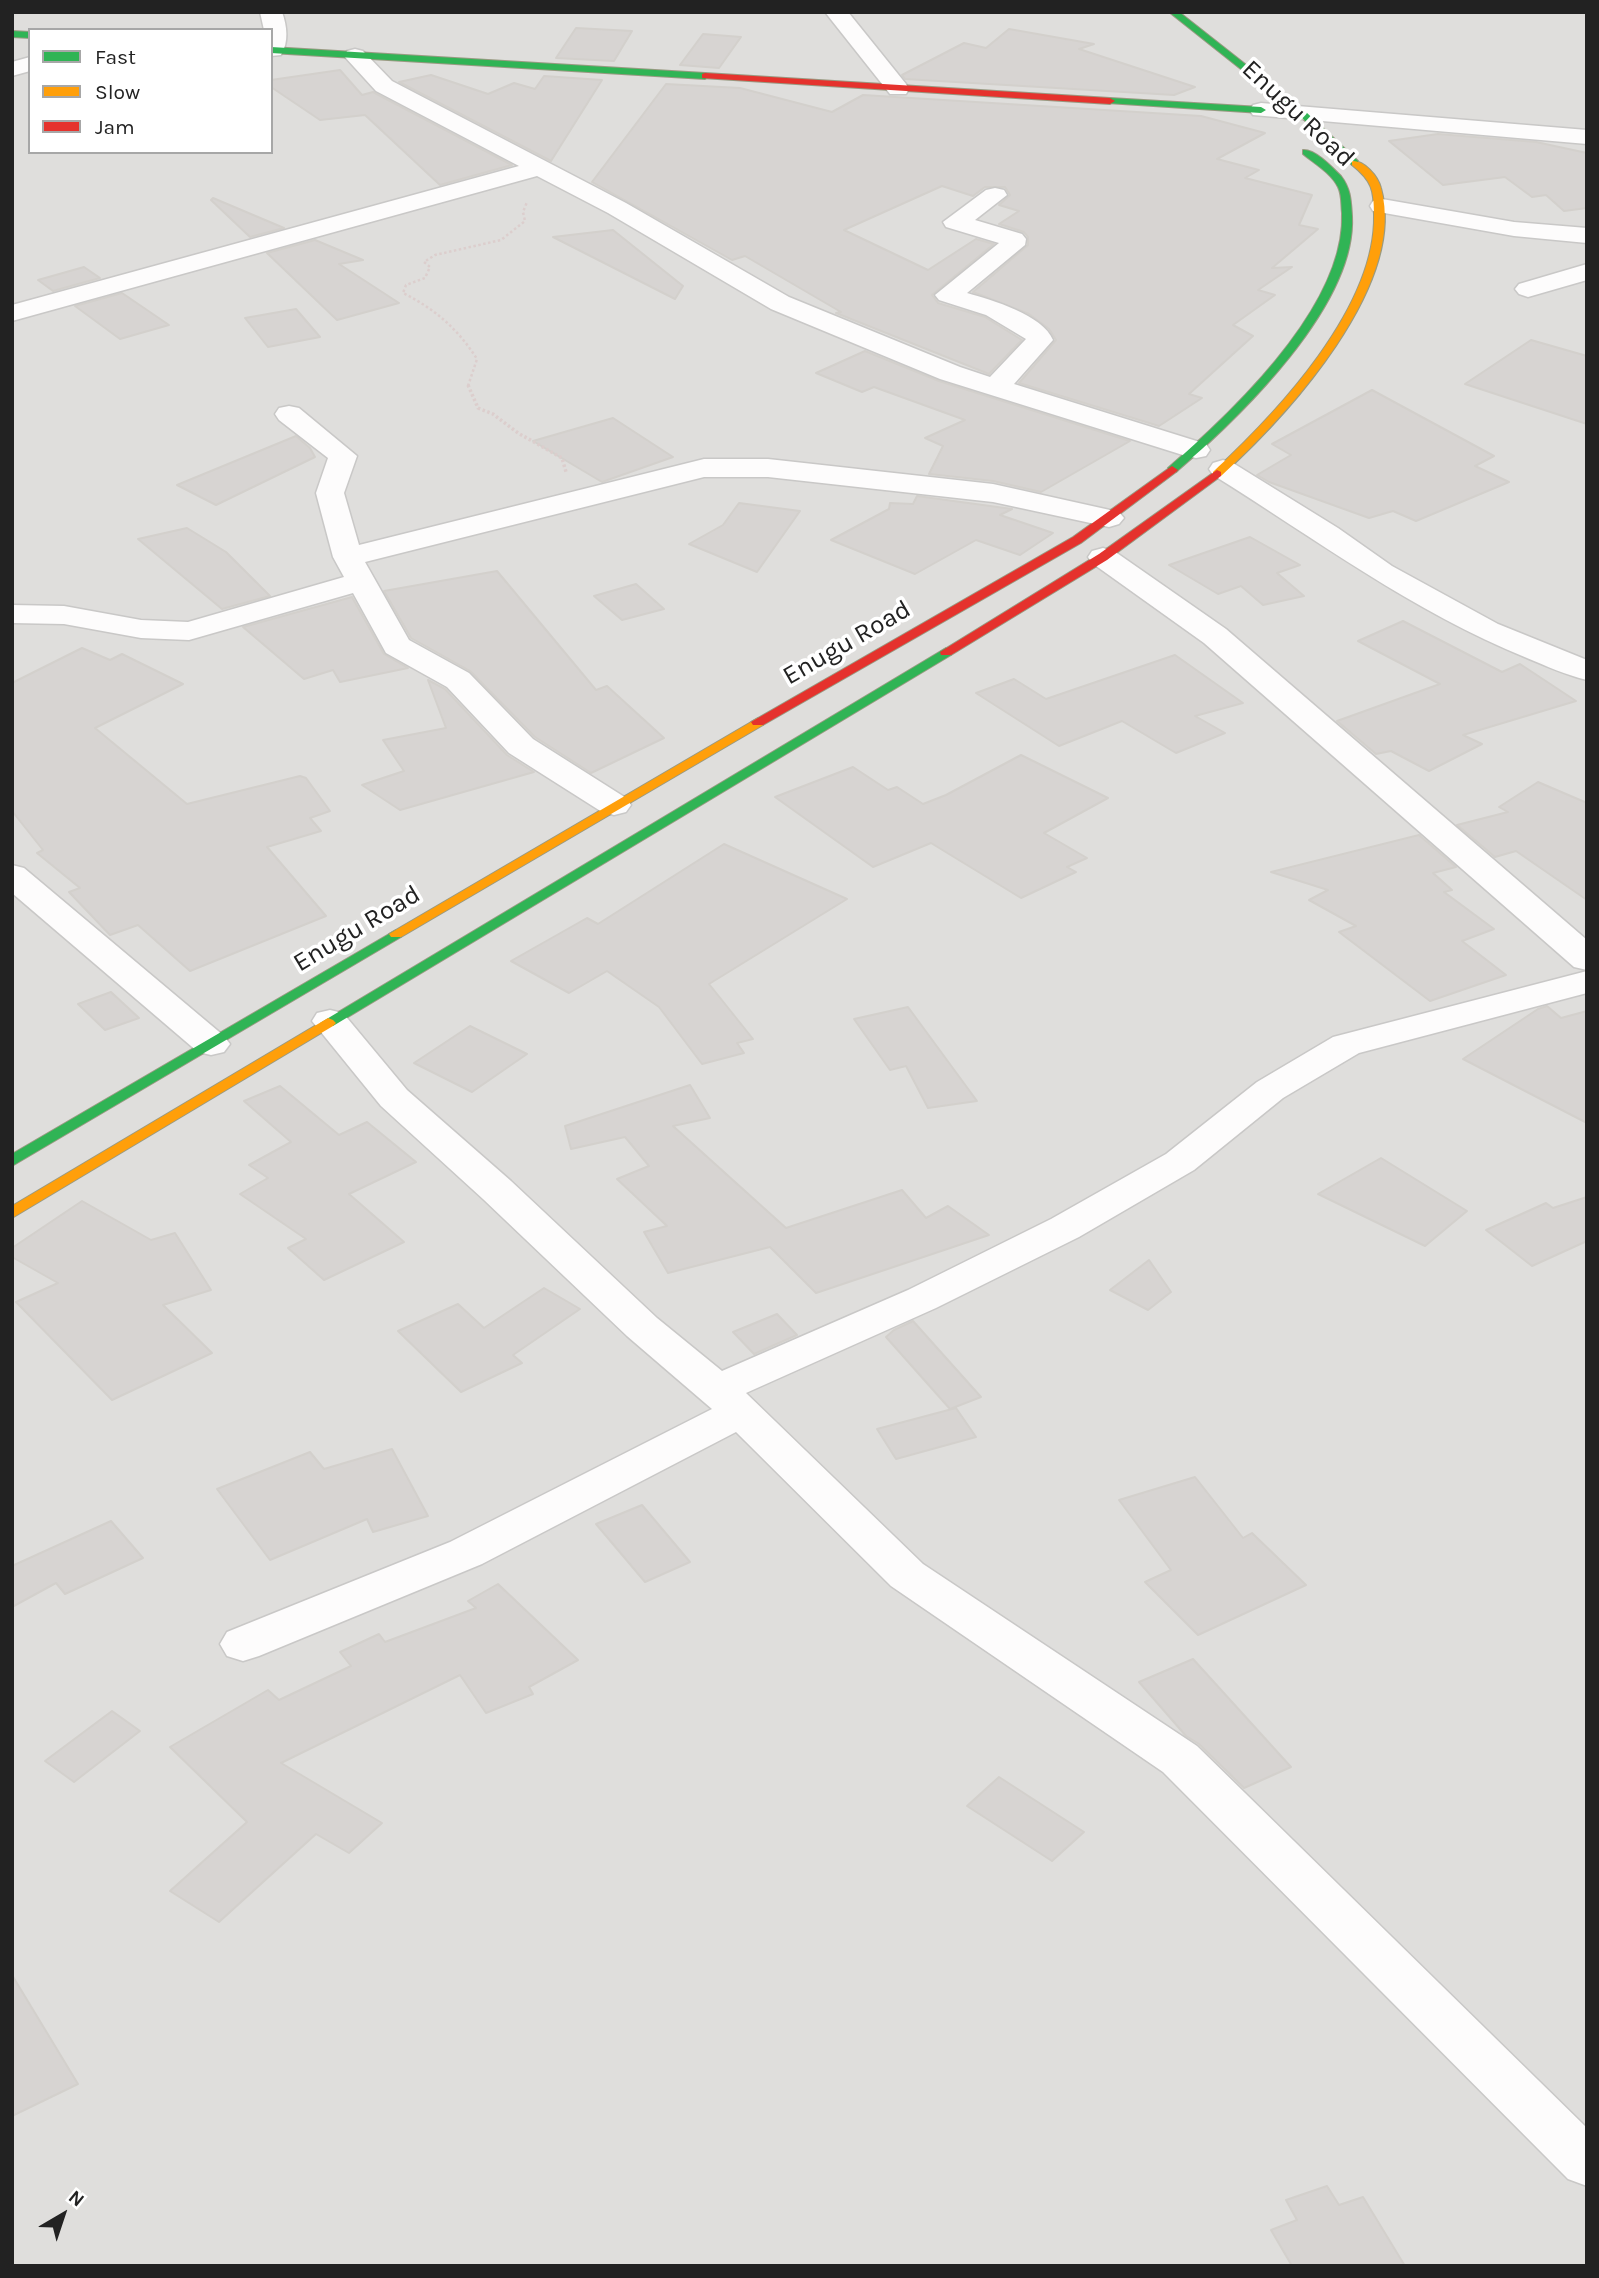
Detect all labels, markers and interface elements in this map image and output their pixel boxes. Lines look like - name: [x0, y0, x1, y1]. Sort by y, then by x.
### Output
- legend: [28, 28, 273, 154]
- text: Fast: [95, 45, 136, 69]
- street label: Enugu Road: [1235, 54, 1361, 174]
- text: Slow: [95, 80, 140, 104]
- text: Jam: [95, 115, 135, 139]
- street label: Enugu Road: [777, 594, 917, 692]
- street label: Enugu Road: [288, 879, 426, 979]
- north arrow: [28, 2180, 98, 2250]
- text: N: [64, 2186, 88, 2212]

